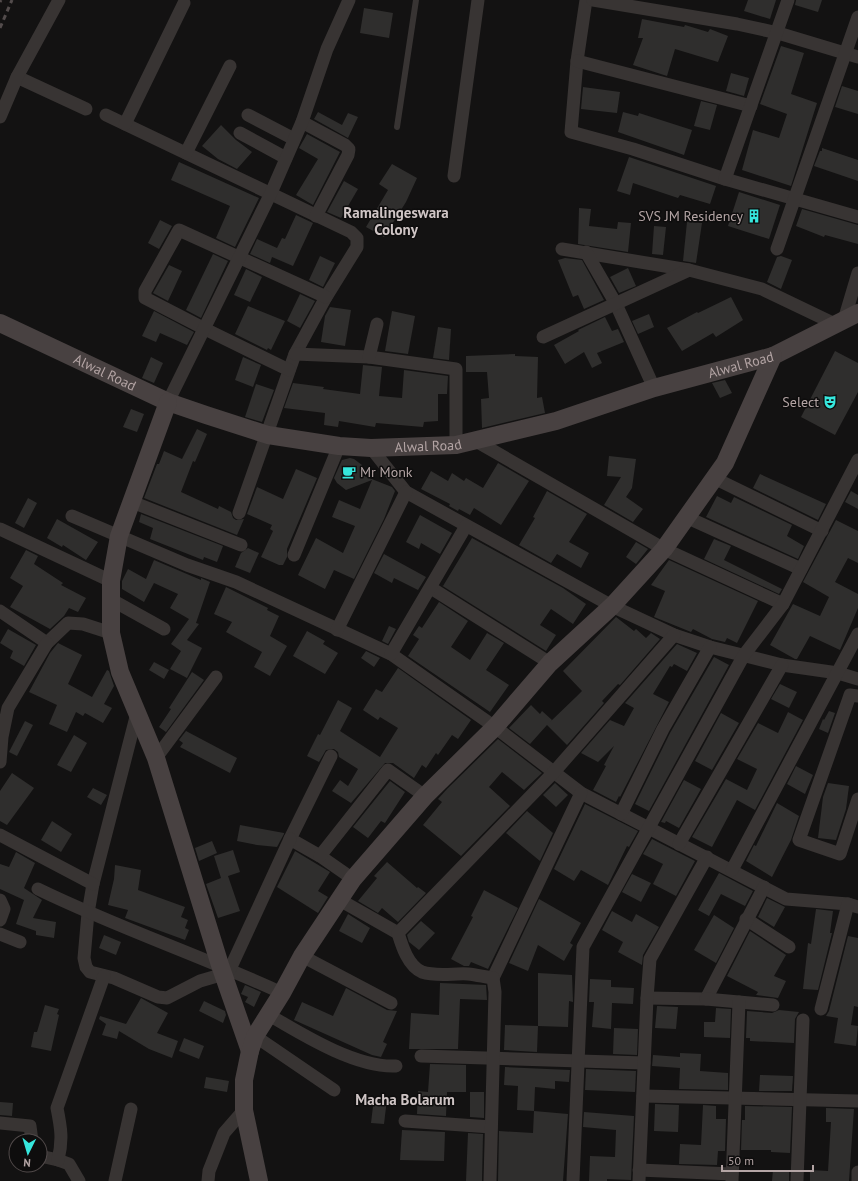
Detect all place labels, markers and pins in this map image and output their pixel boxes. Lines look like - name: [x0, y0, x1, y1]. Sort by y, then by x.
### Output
- place label: SVS JM Residency: [638, 207, 743, 225]
- building icon: SVS JM Residency: [746, 208, 762, 224]
- place label: Select: [782, 393, 819, 411]
- theatre icon: Select: [822, 394, 838, 410]
- place label: Mr Monk: [360, 463, 413, 481]
- cafe icon: Mr Monk: [341, 464, 357, 480]

